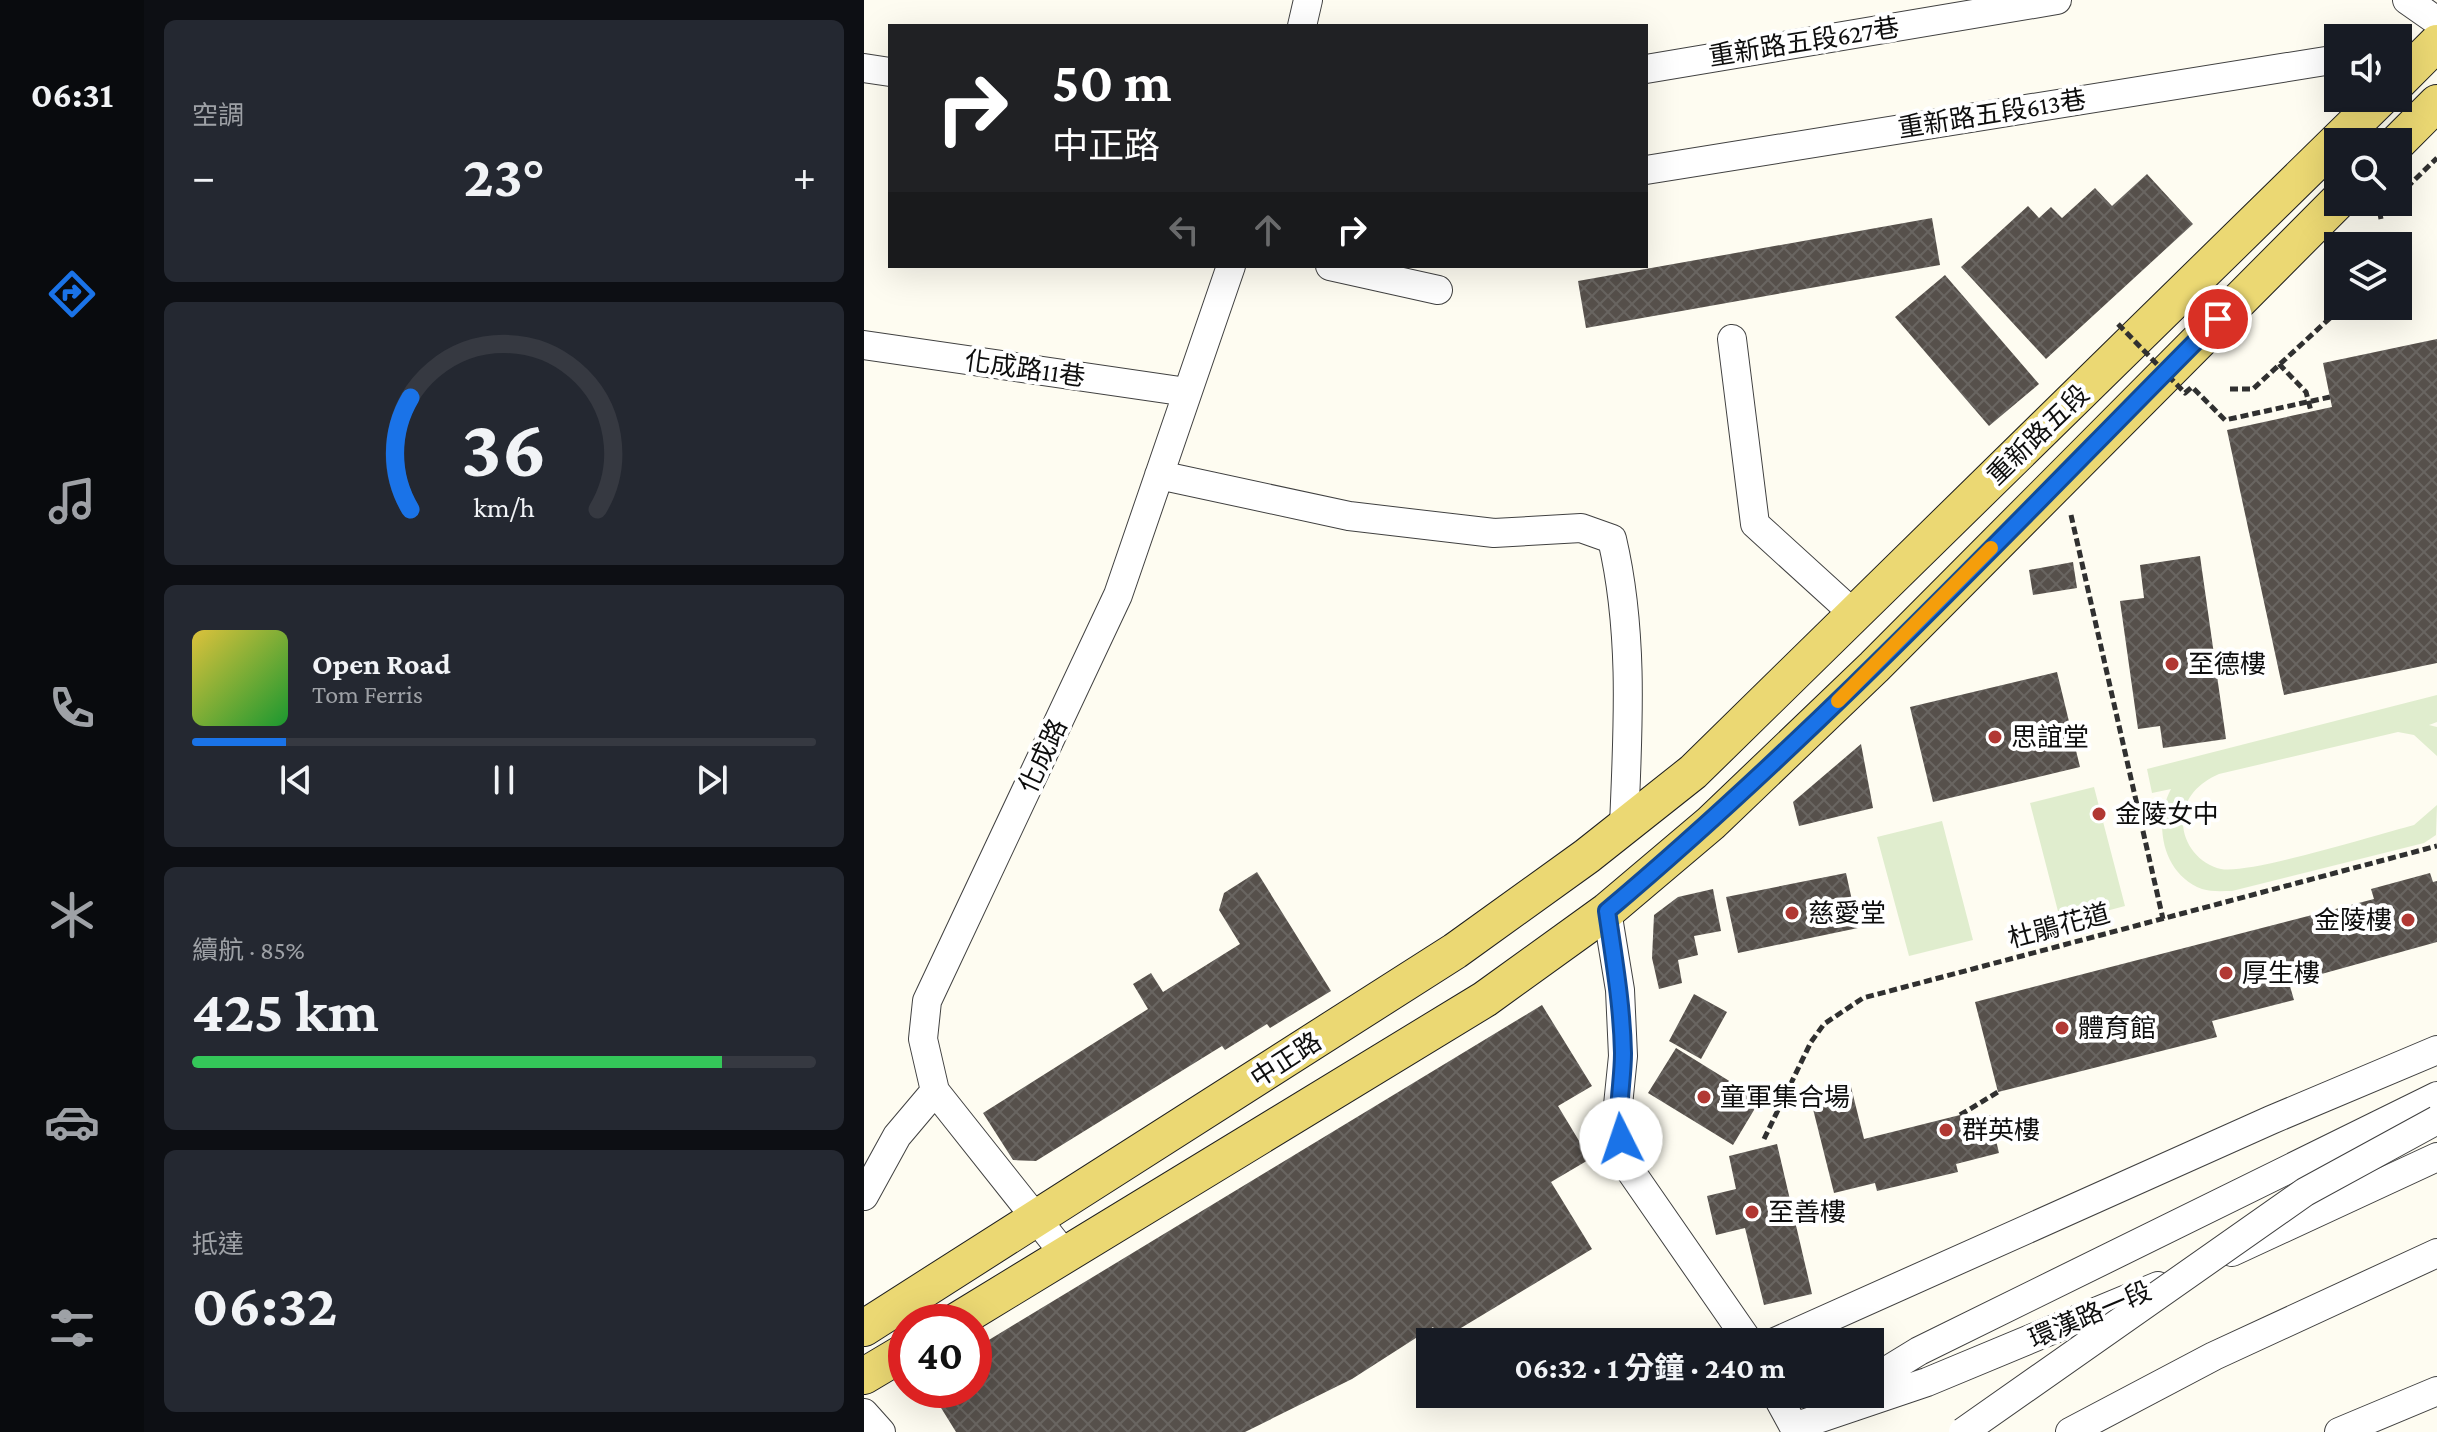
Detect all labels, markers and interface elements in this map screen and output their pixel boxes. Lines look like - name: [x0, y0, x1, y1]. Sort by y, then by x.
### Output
- street label: 重新路五段627巷: [1707, 13, 1901, 71]
- map controls: [2324, 24, 2412, 320]
- button: sound: [2324, 24, 2412, 112]
- text: 50 m: [1052, 51, 1172, 113]
- icon: right: [920, 56, 1024, 160]
- text: 06:31: [31, 75, 113, 115]
- street label: 重新路五段613巷: [1896, 85, 2088, 143]
- text: 空調: [192, 101, 244, 130]
- text: 中正路: [1052, 126, 1160, 166]
- button: search: [2324, 128, 2412, 216]
- text: 23°: [463, 142, 545, 209]
- text: −: [192, 152, 215, 200]
- text: +: [793, 152, 816, 200]
- icon: left: [1162, 208, 1206, 252]
- icon: ahead: [1246, 208, 1290, 252]
- icon: right: [1330, 208, 1374, 252]
- button: layers: [2324, 232, 2412, 320]
- icon: directions: [44, 266, 100, 322]
- pin: [2184, 285, 2252, 353]
- icon: arrive: [2196, 297, 2240, 341]
- street label: 化成路11巷: [963, 346, 1087, 392]
- street label: 重新路五段: [1981, 379, 2095, 491]
- text: 36: [461, 400, 547, 493]
- icon: music: [44, 473, 100, 529]
- text: km/h: [473, 491, 535, 523]
- text: Open Road: [312, 647, 451, 680]
- place label: 至德樓: [2188, 650, 2266, 679]
- marker: 至德樓: [2163, 655, 2181, 673]
- icon: phone: [44, 680, 100, 736]
- text: Tom Ferris: [312, 680, 423, 709]
- street label: 化成路: [1013, 715, 1073, 797]
- place label: 思誼堂: [2011, 723, 2089, 752]
- marker: 思誼堂: [1986, 728, 2004, 746]
- icon: previous: [274, 758, 318, 802]
- icon: pause: [482, 758, 526, 802]
- icon: next: [690, 758, 734, 802]
- place label: 金陵女中: [2115, 800, 2219, 829]
- marker: 金陵女中: [2090, 805, 2108, 823]
- icon: climate: [44, 887, 100, 943]
- place label: 慈愛堂: [1808, 899, 1886, 928]
- street label: 杜鵑花道: [2005, 899, 2113, 953]
- marker: 慈愛堂: [1783, 904, 1801, 922]
- place label: 金陵樓: [2314, 906, 2392, 935]
- marker: 金陵樓: [2399, 911, 2417, 929]
- text: 續航 · 85%: [192, 936, 305, 965]
- place label: 厚生樓: [2242, 959, 2320, 988]
- marker: 厚生樓: [2217, 964, 2235, 982]
- text: 425 km: [192, 977, 379, 1044]
- place label: 體育館: [2078, 1014, 2156, 1043]
- marker: 體育館: [2053, 1019, 2071, 1037]
- street label: 中正路: [1245, 1027, 1327, 1093]
- place label: 童軍集合場: [1720, 1083, 1850, 1112]
- marker: 童軍集合場: [1695, 1088, 1713, 1106]
- icon: car: [44, 1094, 100, 1150]
- position arrow: [1579, 1097, 1663, 1181]
- place label: 群英樓: [1962, 1116, 2040, 1145]
- marker: 群英樓: [1937, 1121, 1955, 1139]
- place label: 至善樓: [1768, 1198, 1846, 1227]
- marker: 至善樓: [1743, 1203, 1761, 1221]
- text: 抵達: [192, 1230, 244, 1259]
- text: 06:32: [192, 1271, 337, 1338]
- street label: 環漢路一段: [2024, 1276, 2156, 1354]
- icon: filters: [44, 1300, 100, 1356]
- speed limit sign: 40: [888, 1304, 992, 1408]
- text: 06:32 · 1 分鐘 · 240 m: [1514, 1351, 1786, 1384]

